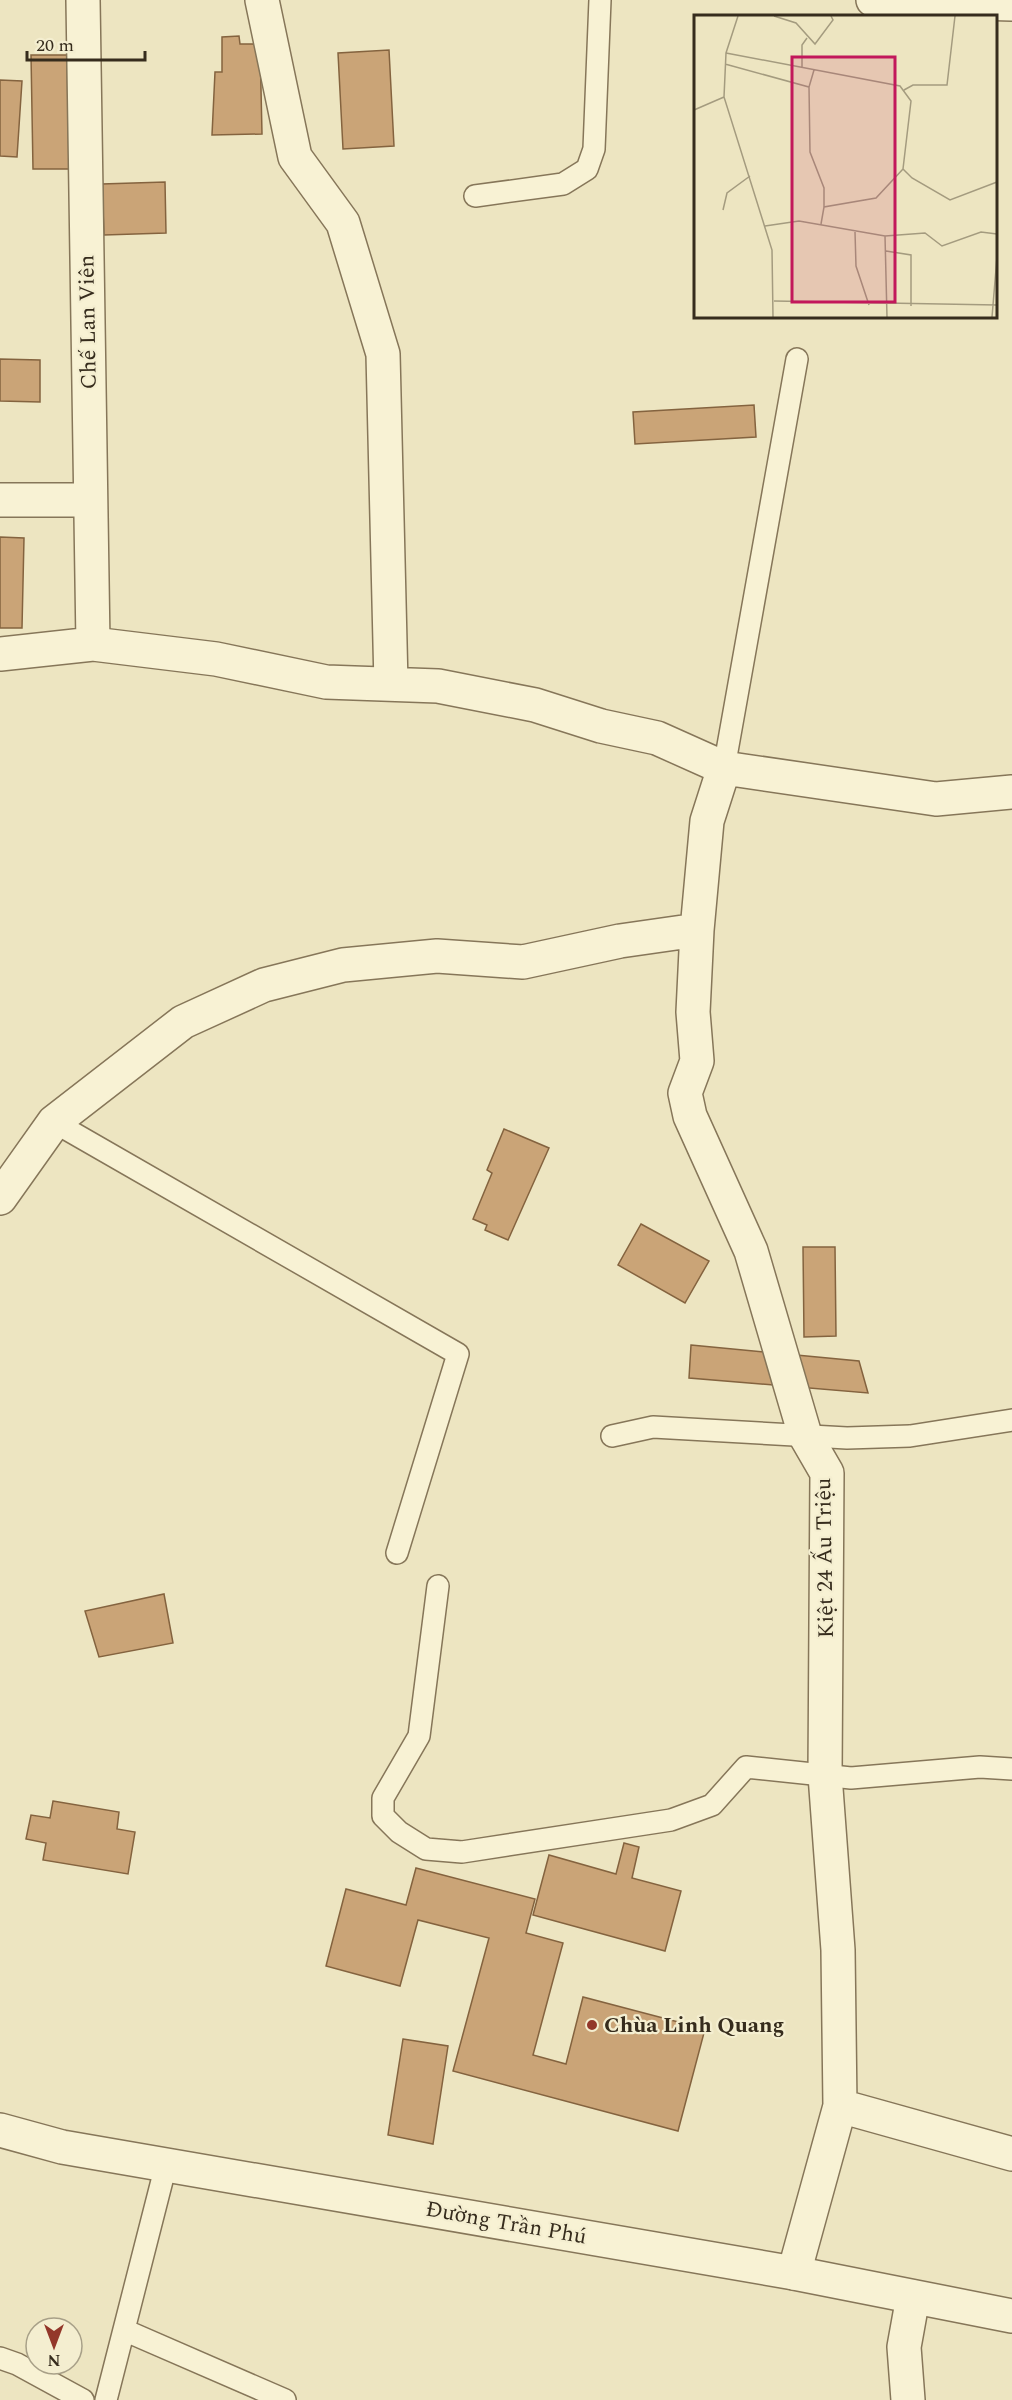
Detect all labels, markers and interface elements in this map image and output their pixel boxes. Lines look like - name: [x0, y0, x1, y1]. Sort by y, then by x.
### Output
- inset map: [694, 15, 997, 318]
- scale bar: [27, 24, 146, 62]
- text: 20 m: [36, 32, 74, 59]
- street label: Chế Lan Viên: [70, 254, 106, 390]
- street label: Kiệt 24 Ấu Triệu: [807, 1477, 843, 1639]
- place label: Chùa Linh Quang: [604, 2009, 784, 2042]
- marker: Chùa Linh Quang: [585, 2018, 599, 2032]
- street label: Đường Trần Phú: [423, 2193, 589, 2253]
- north arrow: [24, 2316, 84, 2376]
- text: N: [47, 2348, 61, 2372]

